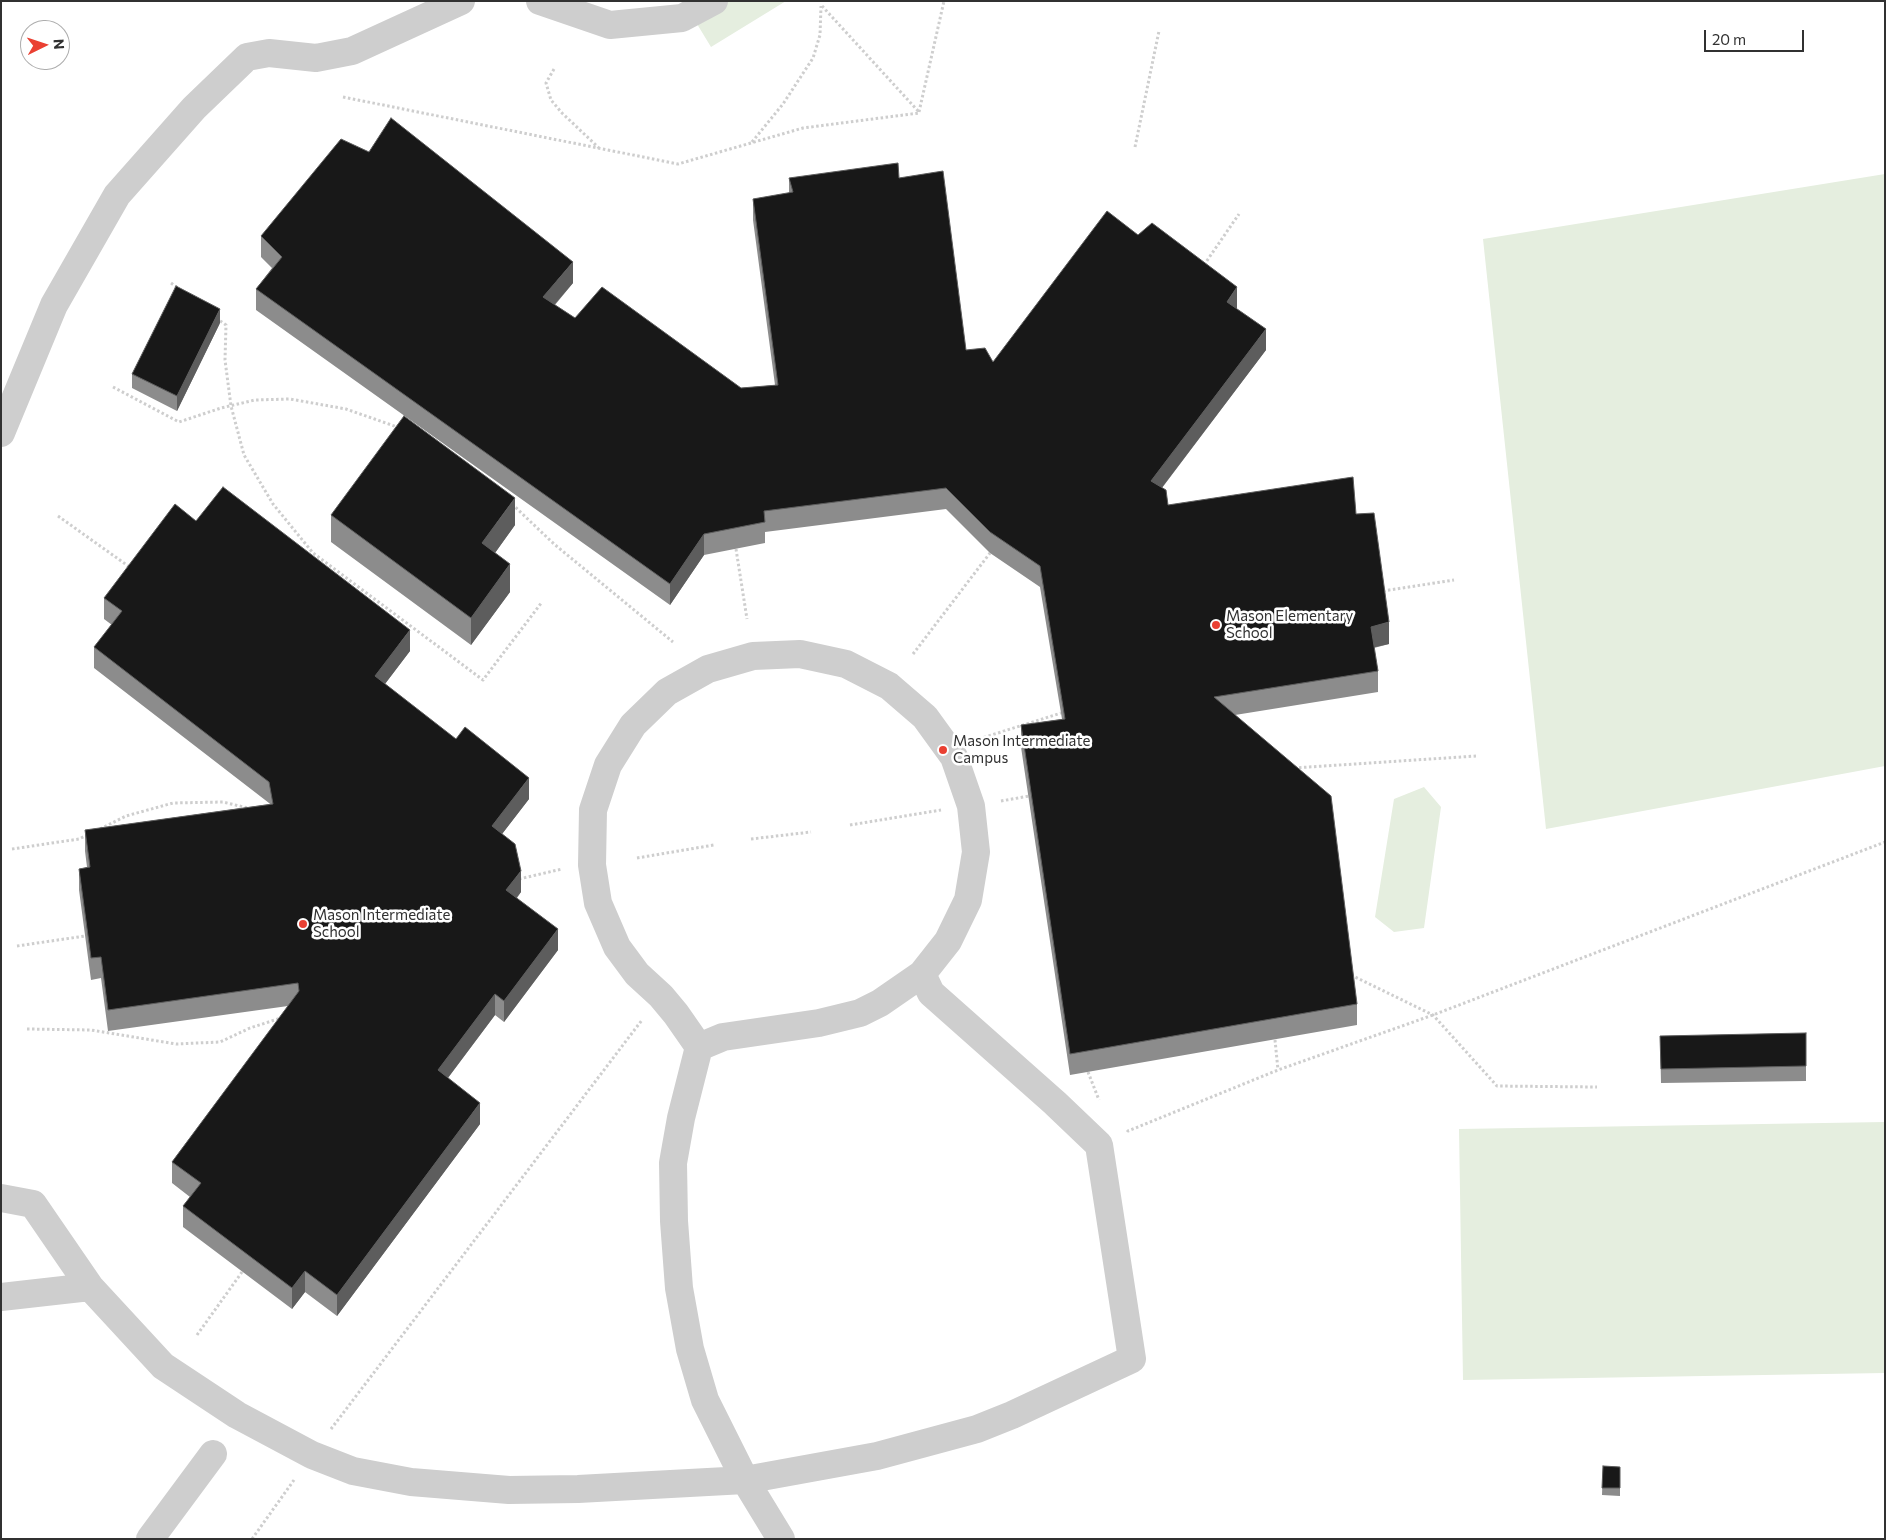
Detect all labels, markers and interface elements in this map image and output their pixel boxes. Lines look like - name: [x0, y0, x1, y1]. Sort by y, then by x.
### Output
- north arrow: [20, 20, 70, 70]
- scale bar: [1706, 20, 1806, 52]
- text: 20 m: [1712, 30, 1746, 48]
- text: N: [51, 38, 68, 50]
- place label: Mason Elementary School: [1226, 607, 1353, 642]
- marker: Mason Elementary School: [1210, 619, 1222, 631]
- place label: Mason Intermediate Campus: [953, 732, 1090, 767]
- marker: Mason Intermediate Campus: [937, 744, 949, 756]
- place label: Mason Intermediate School: [313, 906, 450, 941]
- marker: Mason Intermediate School: [297, 918, 309, 930]

